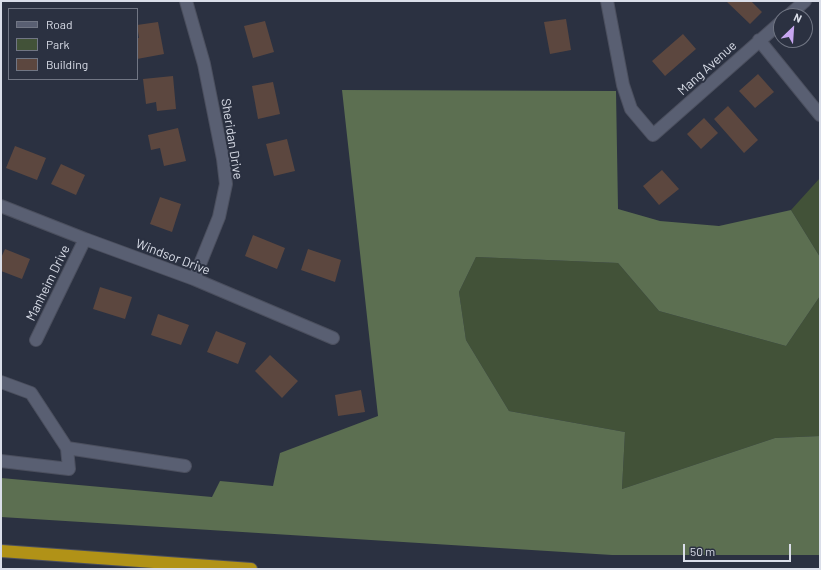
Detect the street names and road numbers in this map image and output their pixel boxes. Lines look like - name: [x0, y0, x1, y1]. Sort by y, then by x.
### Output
- street label: Mang Avenue: [674, 38, 740, 98]
- street label: Sheridan Drive: [218, 97, 246, 181]
- street label: Windsor Drive: [134, 236, 212, 278]
- street label: Manheim Drive: [23, 243, 73, 323]

